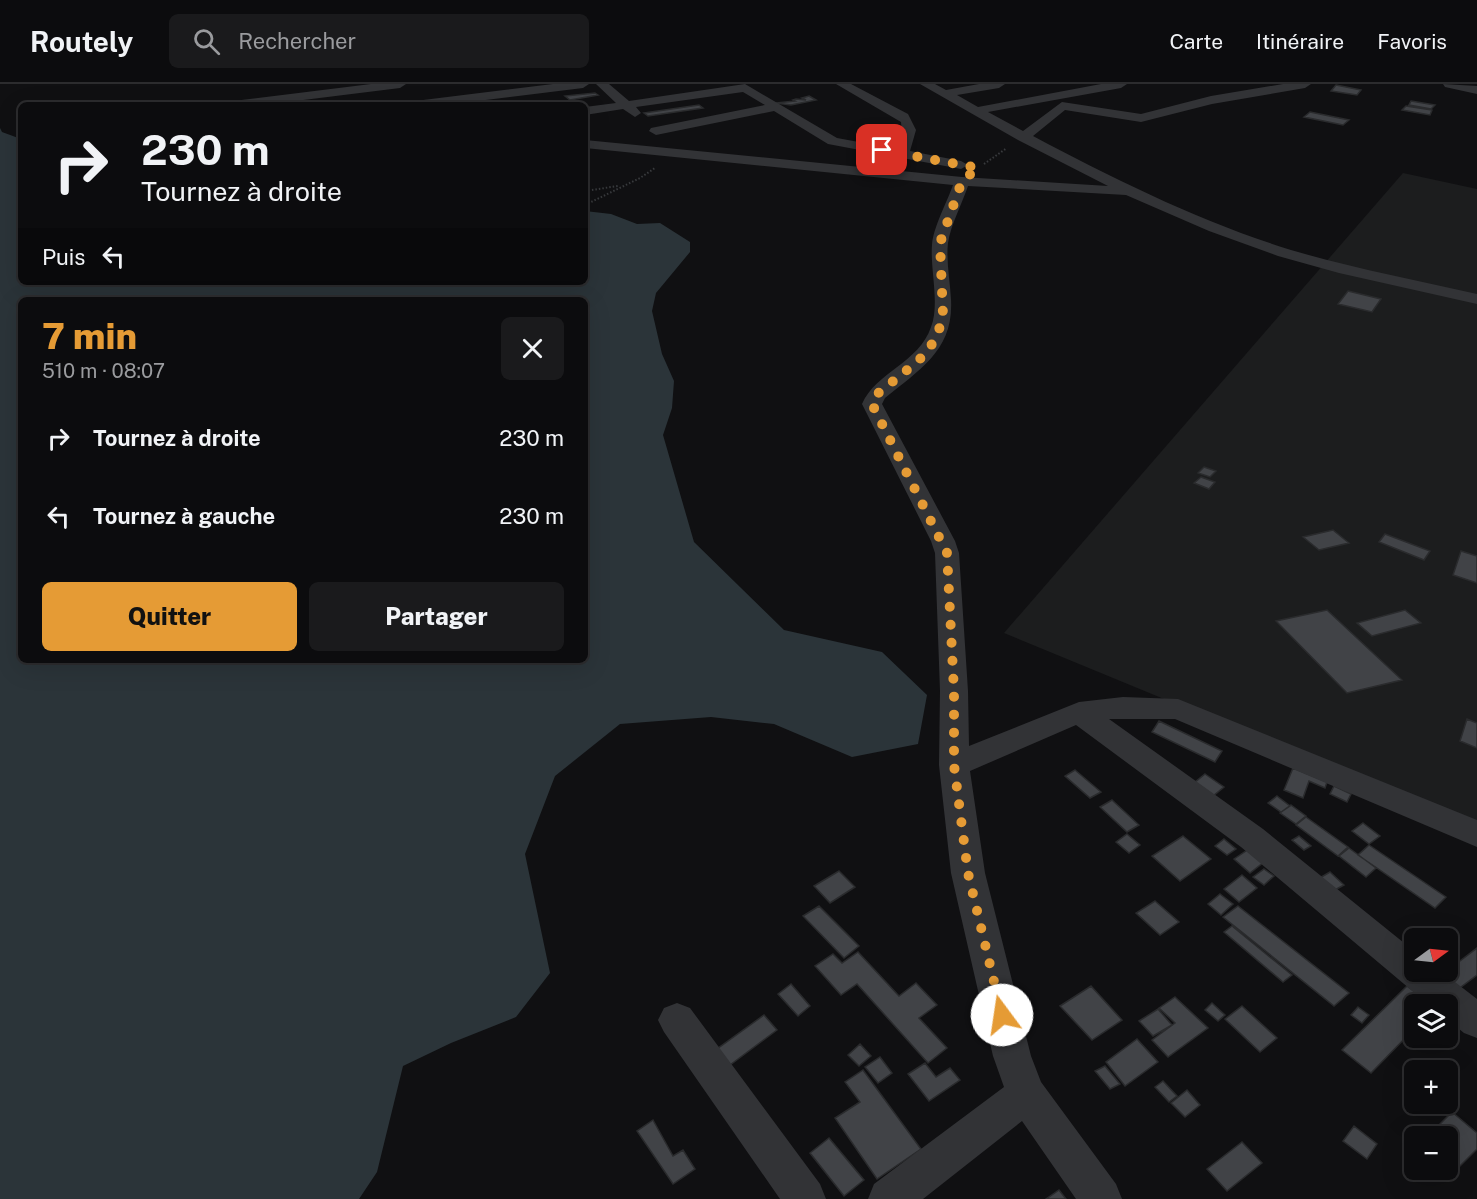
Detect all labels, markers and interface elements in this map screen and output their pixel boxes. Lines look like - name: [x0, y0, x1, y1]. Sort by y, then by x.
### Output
- search box: [169, 14, 589, 68]
- text: Routely: [30, 25, 133, 58]
- icon: search: [190, 25, 223, 58]
- text: Rechercher: [238, 28, 356, 54]
- text: Carte: [1169, 29, 1223, 54]
- text: Itinéraire: [1256, 29, 1344, 54]
- text: Favoris: [1377, 29, 1447, 54]
- pin: [856, 124, 907, 175]
- text: 230 m: [141, 125, 270, 174]
- icon: right: [42, 126, 120, 204]
- icon: arrive: [865, 133, 898, 166]
- text: Tournez à droite: [141, 175, 342, 207]
- icon: left: [97, 240, 130, 273]
- text: Puis: [42, 244, 85, 270]
- text: 7 min: [42, 315, 137, 357]
- button: close: [501, 317, 564, 380]
- text: 510 m · 08:07: [42, 359, 165, 383]
- icon: right: [42, 422, 75, 455]
- text: Tournez à droite: [93, 425, 261, 451]
- text: 230 m: [499, 425, 564, 451]
- icon: left: [42, 500, 75, 533]
- text: Tournez à gauche: [93, 503, 275, 529]
- text: 230 m: [499, 503, 564, 529]
- button: Quitter: [42, 582, 297, 651]
- button: Partager: [309, 582, 564, 651]
- north arrow: [1404, 928, 1458, 982]
- map controls: [1404, 928, 1458, 1180]
- position arrow: [970, 983, 1034, 1047]
- button: layers: [1404, 994, 1458, 1048]
- button: +: [1404, 1060, 1458, 1114]
- button: −: [1404, 1126, 1458, 1180]

